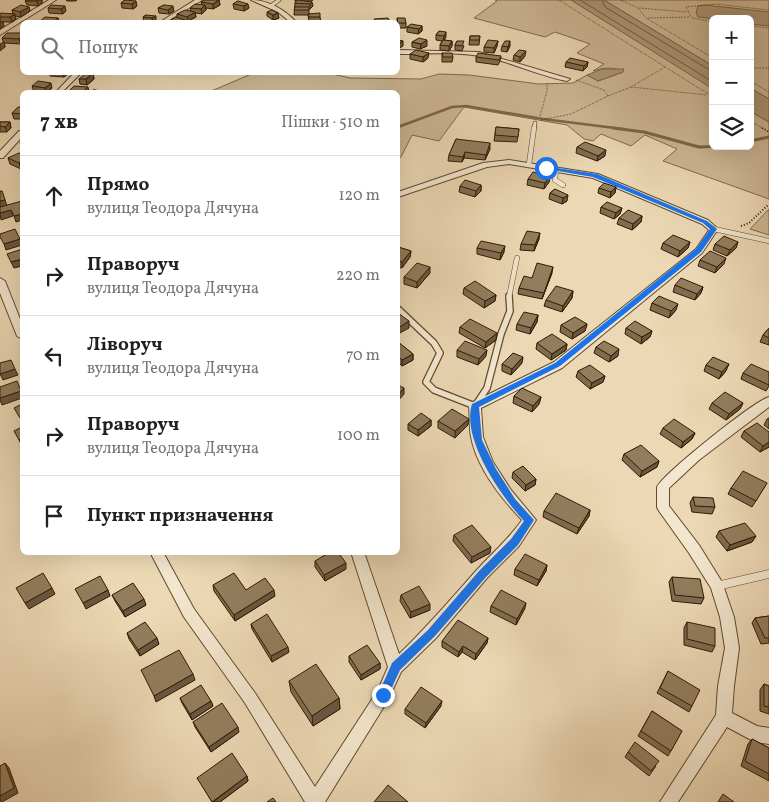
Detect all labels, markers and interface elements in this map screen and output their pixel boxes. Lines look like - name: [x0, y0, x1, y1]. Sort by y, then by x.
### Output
- map controls: [709, 15, 754, 150]
- button: +: [709, 15, 754, 60]
- search box: [20, 20, 400, 75]
- icon: search: [38, 34, 66, 62]
- text: Пошук: [78, 35, 138, 61]
- button: −: [709, 60, 754, 105]
- button: layers: [709, 105, 754, 150]
- text: 7 хв: [40, 108, 78, 137]
- text: Пішки · 510 m: [281, 112, 380, 134]
- route start: [535, 157, 558, 180]
- text: Прямо: [87, 172, 149, 198]
- icon: ahead: [40, 182, 68, 210]
- text: 120 m: [338, 185, 380, 207]
- text: вулиця Теодора Дячуна: [87, 198, 259, 220]
- text: Праворуч: [87, 252, 179, 278]
- icon: right: [40, 262, 68, 290]
- text: 220 m: [336, 265, 380, 287]
- text: вулиця Теодора Дячуна: [87, 278, 259, 300]
- text: Ліворуч: [87, 332, 162, 358]
- icon: left: [40, 342, 68, 370]
- text: 70 m: [346, 345, 380, 367]
- text: вулиця Теодора Дячуна: [87, 358, 259, 380]
- text: Праворуч: [87, 412, 179, 438]
- icon: right: [40, 422, 68, 450]
- text: 100 m: [337, 425, 380, 447]
- text: вулиця Теодора Дячуна: [87, 438, 259, 460]
- icon: arrive: [40, 502, 68, 530]
- text: Пункт призначення: [87, 503, 273, 529]
- route end: [372, 684, 395, 707]

